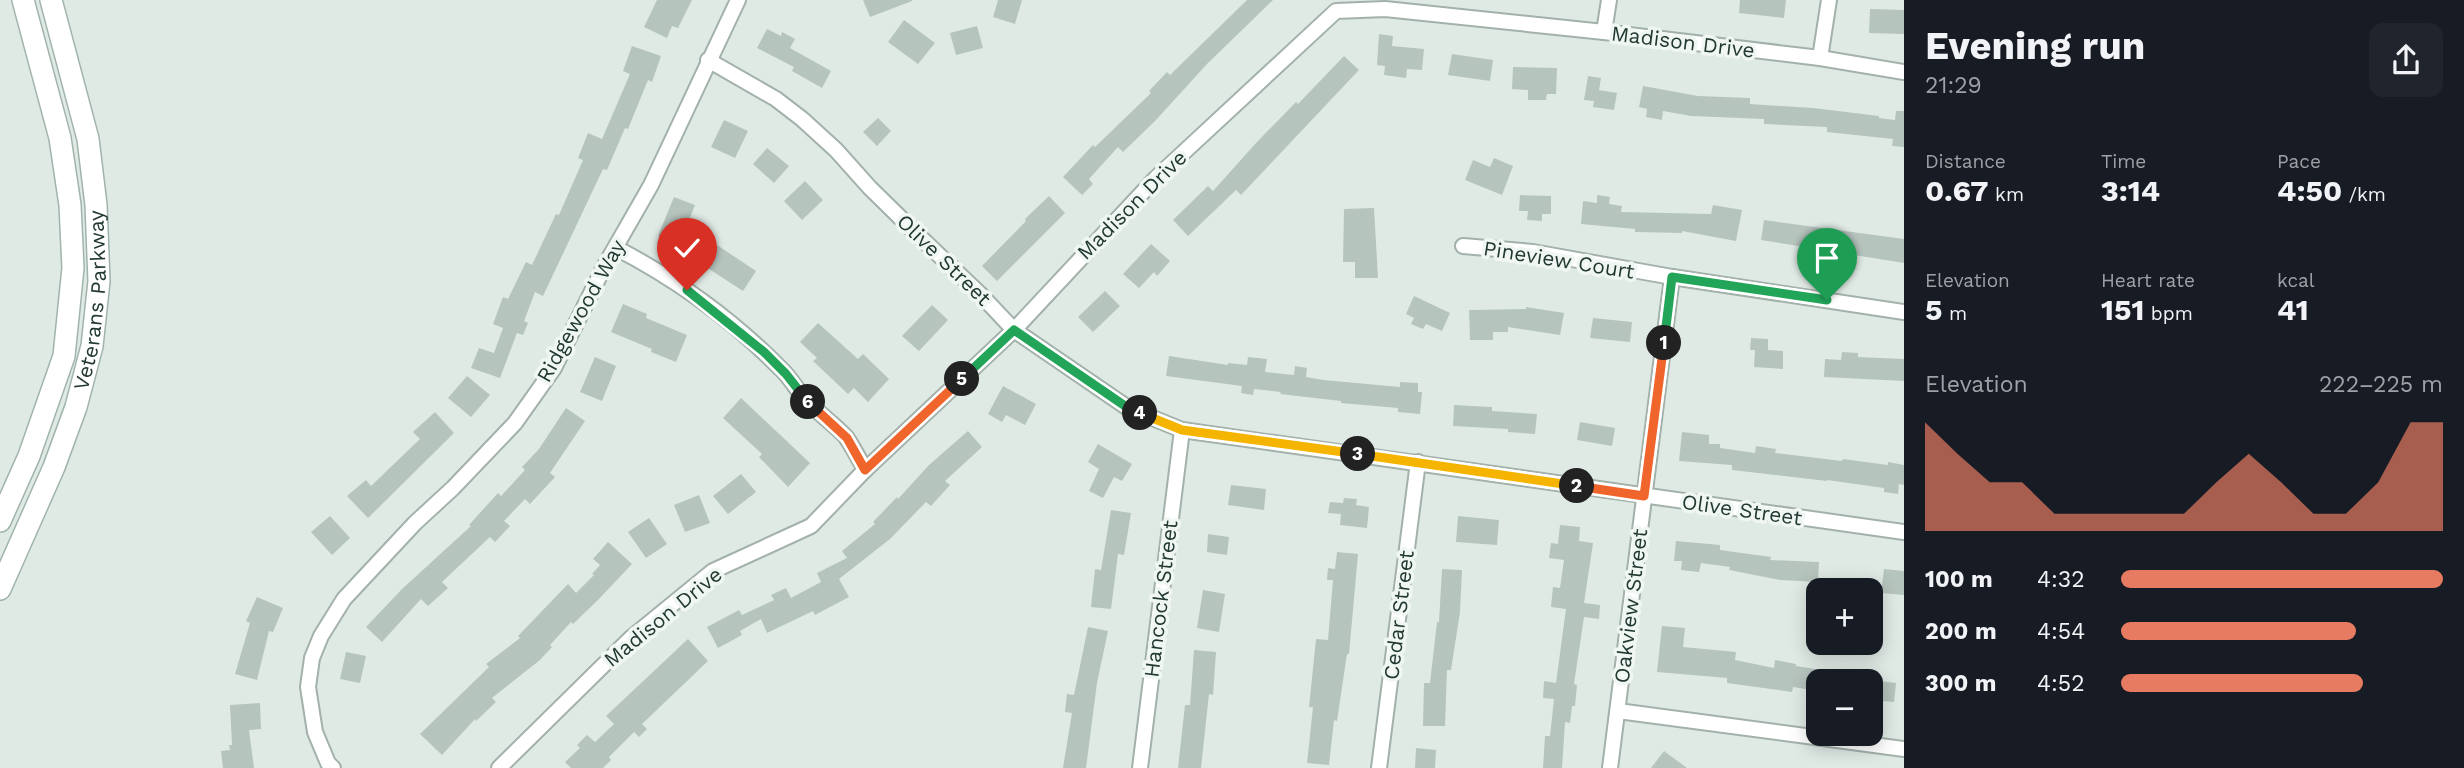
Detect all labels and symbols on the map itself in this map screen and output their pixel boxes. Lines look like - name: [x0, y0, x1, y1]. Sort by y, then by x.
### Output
- street label: Madison Drive: [1610, 20, 1756, 63]
- street label: Madison Drive: [1072, 145, 1192, 265]
- street label: Veterans Parkway: [68, 209, 111, 393]
- street label: Olive Street: [892, 209, 997, 311]
- pin: [657, 218, 717, 290]
- pin: [1797, 228, 1857, 300]
- street label: Ridgewood Way: [531, 235, 630, 387]
- street label: Pineview Court: [1482, 235, 1637, 284]
- pin: 1: [1646, 326, 1682, 360]
- pin: 5: [944, 362, 979, 396]
- pin: 6: [790, 384, 826, 420]
- pin: 4: [1122, 396, 1158, 430]
- pin: 3: [1340, 436, 1376, 472]
- pin: 2: [1560, 468, 1594, 504]
- street label: Olive Street: [1680, 489, 1804, 530]
- street label: Hancock Street: [1138, 519, 1183, 679]
- street label: Oakview Street: [1609, 527, 1652, 685]
- street label: Cedar Street: [1378, 549, 1419, 681]
- street label: Madison Drive: [599, 561, 727, 672]

